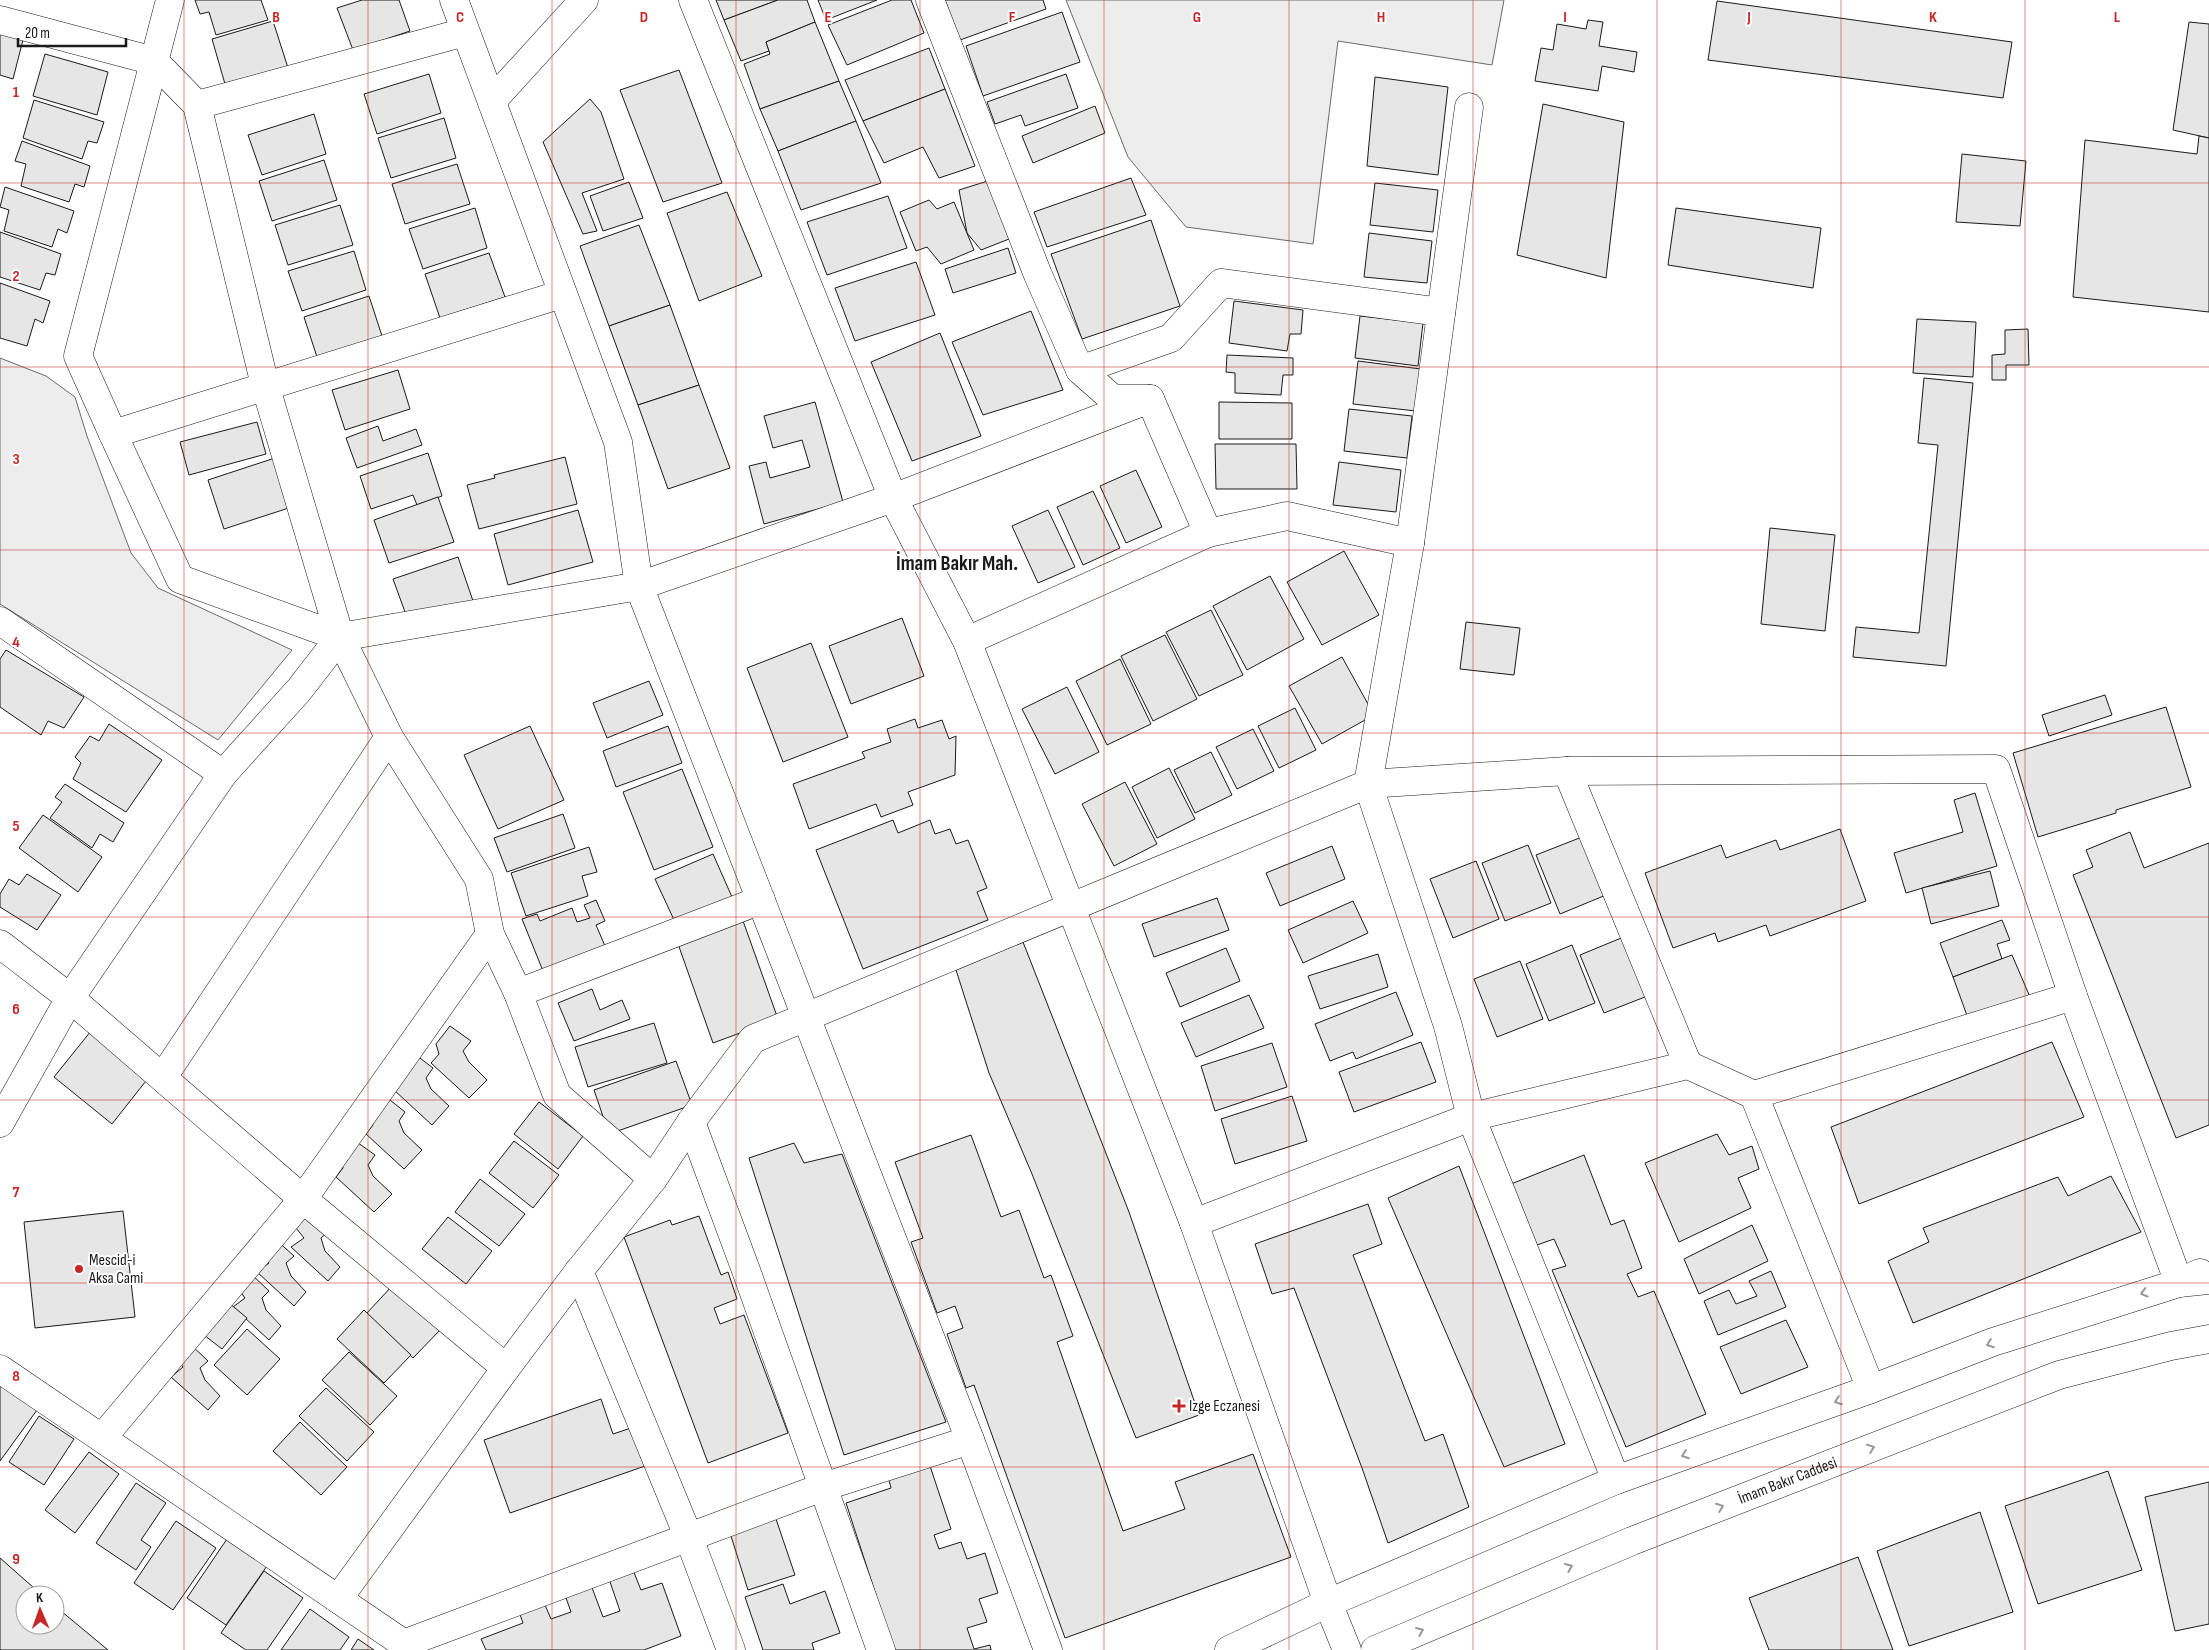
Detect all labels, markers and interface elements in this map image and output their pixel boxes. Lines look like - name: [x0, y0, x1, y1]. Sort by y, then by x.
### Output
- text: B: [272, 8, 280, 27]
- text: C: [456, 8, 464, 27]
- text: D: [640, 8, 648, 27]
- text: E: [825, 8, 832, 27]
- text: F: [1009, 8, 1016, 27]
- text: G: [1193, 8, 1201, 27]
- text: H: [1377, 8, 1385, 27]
- text: I: [1563, 8, 1567, 27]
- text: J: [1746, 8, 1751, 27]
- text: K: [1929, 8, 1937, 27]
- text: L: [2114, 8, 2121, 27]
- scale bar: [18, 15, 125, 47]
- text: 20 m: [25, 24, 50, 43]
- text: 1: [13, 83, 20, 102]
- text: 2: [12, 267, 20, 286]
- text: 3: [12, 450, 20, 469]
- district label: İmam Bakır Mah.: [896, 551, 1018, 576]
- text: 4: [12, 633, 20, 652]
- text: 5: [12, 817, 20, 836]
- text: 6: [12, 1000, 20, 1019]
- text: 7: [13, 1183, 20, 1202]
- place label: Mescid-i Aksa Cami: [88, 1251, 143, 1288]
- marker: Mescid-i Aksa Cami: [73, 1263, 85, 1275]
- one-way arrow: [2141, 1288, 2149, 1298]
- one-way arrow: [1986, 1338, 1995, 1348]
- text: 8: [12, 1367, 20, 1386]
- one-way arrow: [1834, 1395, 1843, 1405]
- place label: Izge Eczanesi: [1189, 1397, 1260, 1416]
- marker: Izge Eczanesi: [1173, 1400, 1185, 1412]
- one-way arrow: [1866, 1443, 1875, 1454]
- one-way arrow: [1681, 1449, 1690, 1459]
- street label: İmam Bakır Caddesi: [1735, 1453, 1840, 1508]
- one-way arrow: [1715, 1502, 1724, 1513]
- text: 9: [12, 1550, 20, 1569]
- one-way arrow: [1564, 1563, 1573, 1574]
- north arrow: [15, 1585, 65, 1635]
- text: K: [36, 1589, 43, 1606]
- one-way arrow: [1415, 1627, 1424, 1637]

